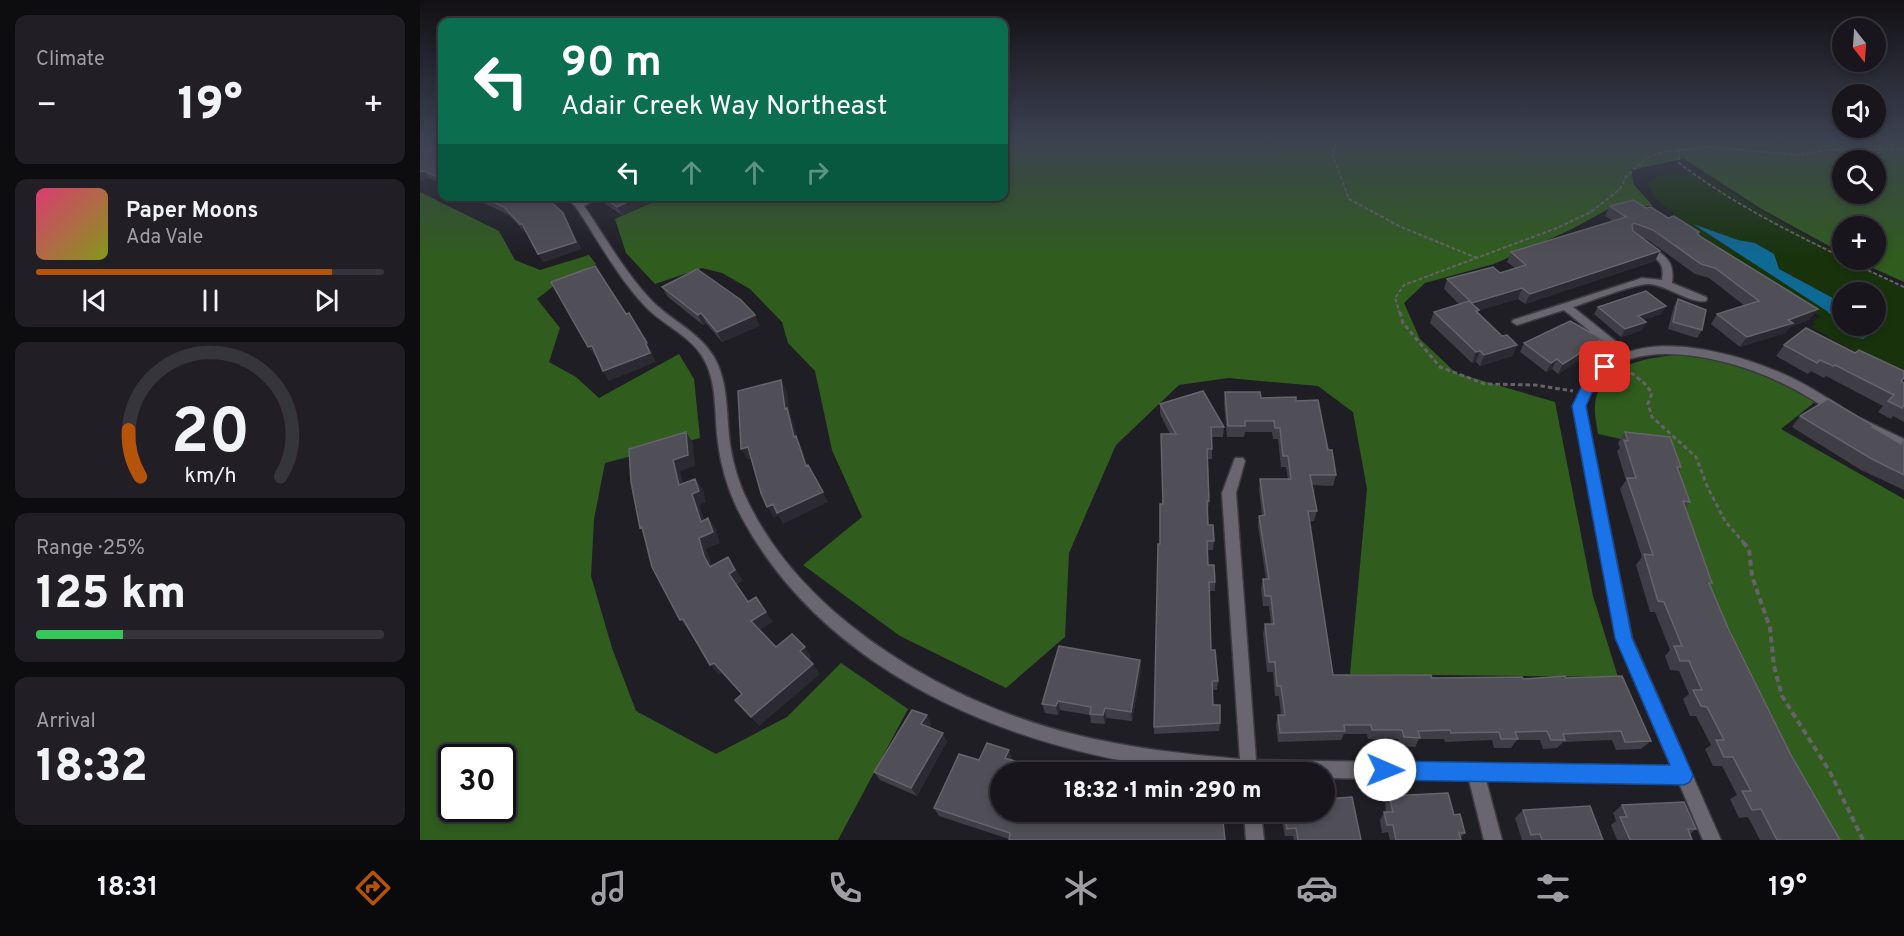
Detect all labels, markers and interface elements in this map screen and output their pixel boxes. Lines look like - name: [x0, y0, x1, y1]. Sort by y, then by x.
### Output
- north arrow: [1832, 18, 1886, 72]
- map controls: [1832, 18, 1886, 336]
- text: 90 m: [561, 38, 662, 91]
- icon: left: [462, 42, 540, 120]
- text: Climate: [36, 47, 105, 73]
- text: 19°: [177, 78, 243, 135]
- button: sound: [1832, 84, 1886, 138]
- text: −: [36, 86, 57, 128]
- text: +: [363, 86, 384, 128]
- text: Adair Creek Way Northeast: [561, 90, 887, 124]
- button: search: [1832, 150, 1886, 204]
- icon: left: [612, 156, 645, 189]
- icon: ahead: [675, 156, 708, 189]
- icon: ahead: [738, 156, 771, 189]
- icon: right: [801, 156, 834, 189]
- text: Paper Moons: [126, 198, 258, 225]
- button: +: [1832, 216, 1886, 270]
- text: Ada Vale: [126, 225, 203, 251]
- button: −: [1832, 282, 1886, 336]
- icon: previous: [78, 284, 111, 317]
- icon: pause: [194, 284, 227, 317]
- icon: next: [310, 284, 343, 317]
- pin: [1579, 341, 1630, 392]
- icon: arrive: [1588, 350, 1621, 383]
- text: 20: [170, 396, 250, 475]
- text: km/h: [184, 463, 236, 490]
- text: Range · 25%: [36, 536, 145, 562]
- text: 125 km: [36, 567, 186, 624]
- text: Arrival: [36, 709, 96, 735]
- position arrow: [1353, 738, 1417, 802]
- text: 18:32: [36, 740, 148, 797]
- speed limit sign: 30: [438, 744, 516, 822]
- text: 18:32 · 1 min · 290 m: [1064, 778, 1261, 805]
- icon: directions: [352, 867, 394, 909]
- icon: music: [588, 867, 630, 909]
- icon: phone: [824, 867, 866, 909]
- icon: climate: [1060, 867, 1102, 909]
- icon: car: [1296, 867, 1338, 909]
- icon: filters: [1532, 867, 1574, 909]
- text: 18:31: [97, 871, 158, 905]
- text: 19°: [1768, 871, 1807, 905]

